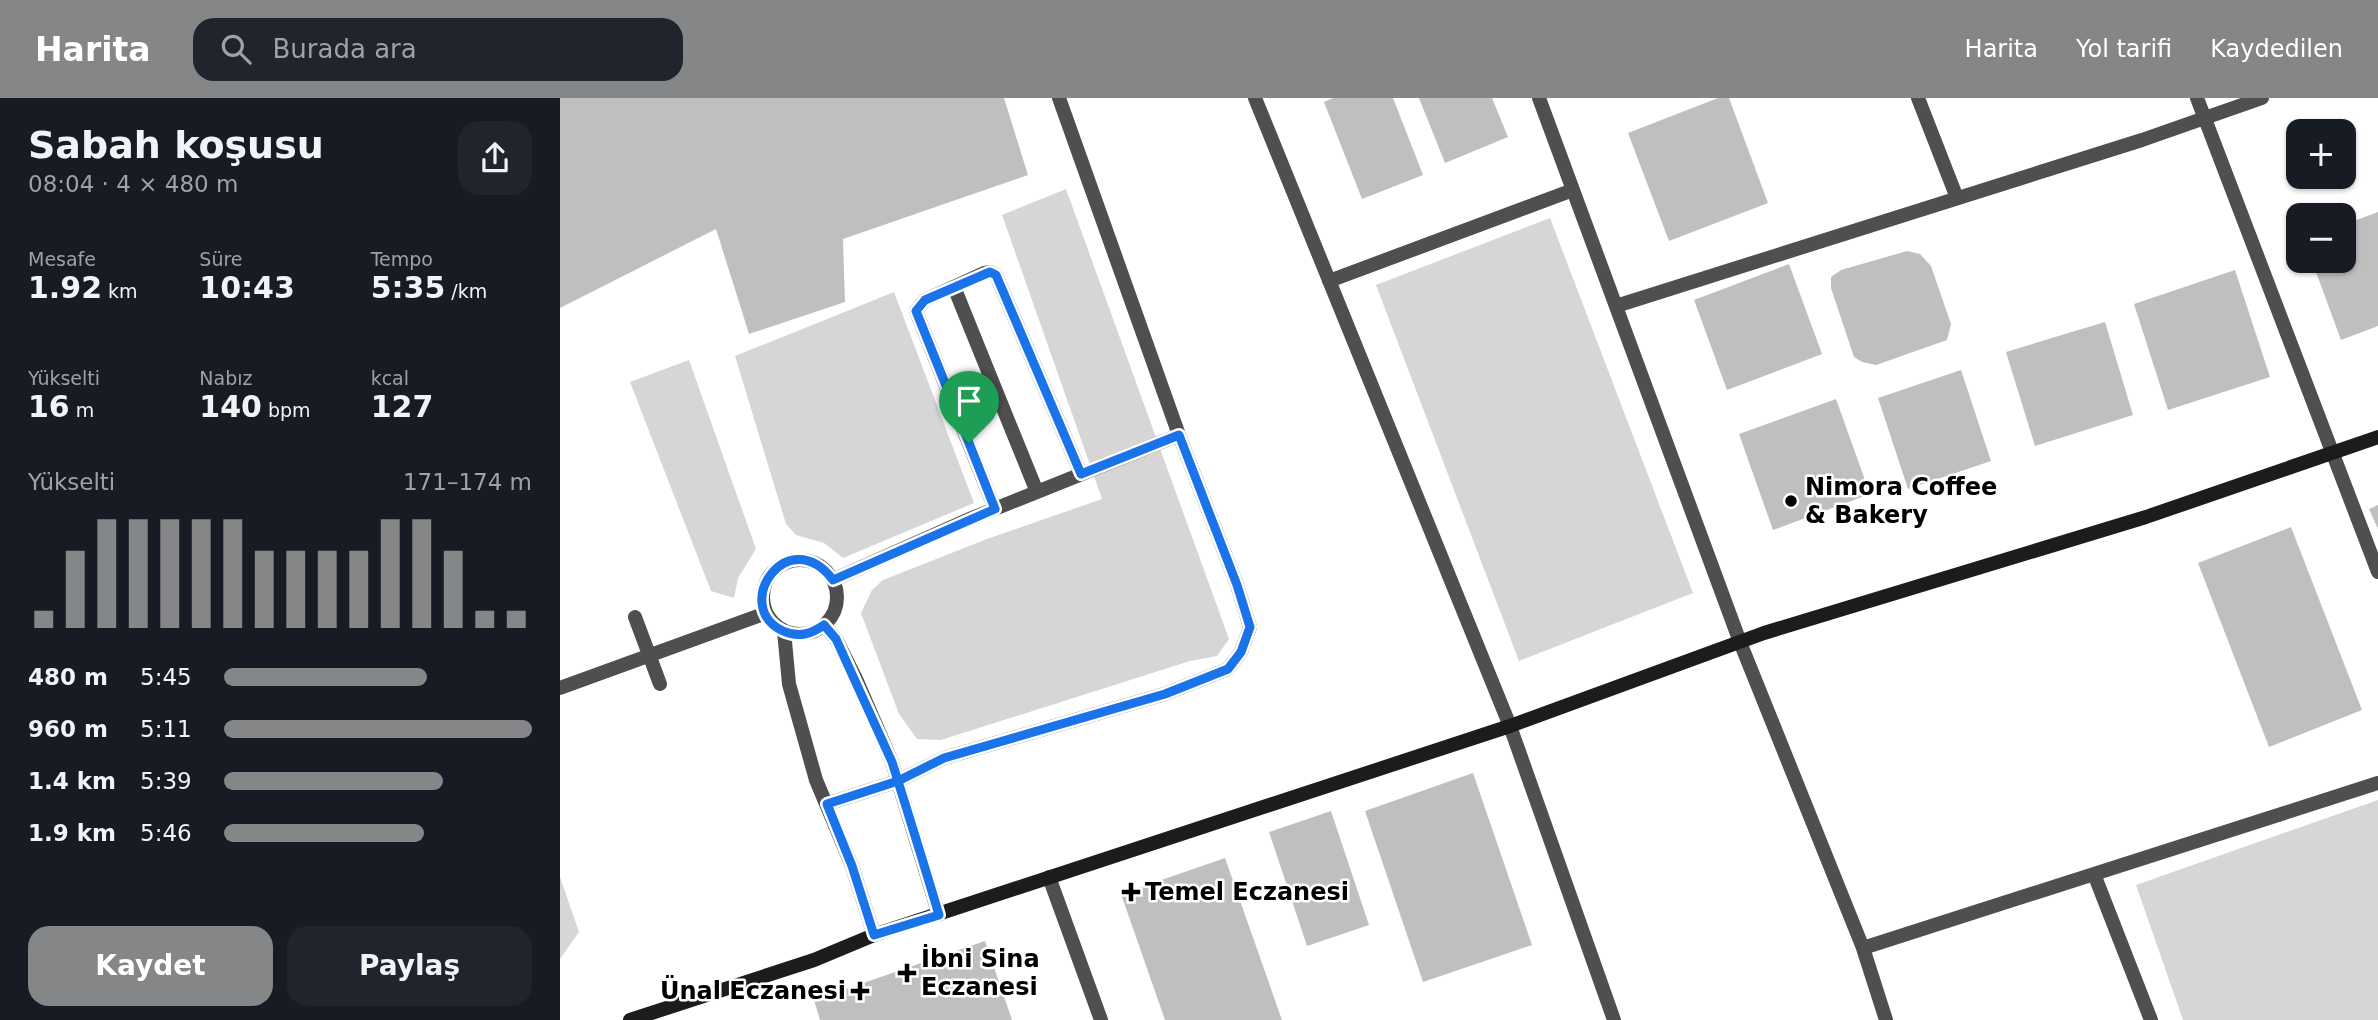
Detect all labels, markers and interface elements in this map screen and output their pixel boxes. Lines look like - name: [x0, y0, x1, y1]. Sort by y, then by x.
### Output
- search box: [193, 18, 683, 81]
- text: Harita: [35, 30, 151, 69]
- icon: search: [217, 30, 255, 68]
- text: Burada ara: [273, 34, 417, 64]
- text: Harita: [1965, 35, 2038, 63]
- text: Yol tarifi: [2076, 35, 2172, 63]
- text: Kaydedilen: [2210, 35, 2343, 63]
- map controls: [2286, 119, 2356, 273]
- button: +: [2286, 119, 2356, 189]
- button: share: [458, 121, 532, 195]
- text: Sabah koşusu: [28, 123, 324, 167]
- text: 08:04 · 4 × 480 m: [28, 171, 238, 197]
- button: −: [2286, 203, 2356, 273]
- text: Mesafe: [28, 248, 96, 270]
- text: Süre: [199, 248, 243, 270]
- text: Tempo: [371, 248, 433, 270]
- text: 1.92: [28, 270, 102, 305]
- text: 10:43: [199, 270, 295, 305]
- text: 5:35: [371, 270, 445, 305]
- text: km: [102, 280, 138, 302]
- text: /km: [445, 280, 487, 302]
- text: Yükselti: [28, 367, 100, 389]
- text: Nabız: [199, 367, 253, 389]
- text: kcal: [371, 367, 409, 389]
- pin: [939, 371, 999, 443]
- icon: arrive: [950, 382, 988, 420]
- text: 16: [28, 389, 70, 424]
- text: 140: [199, 389, 262, 424]
- text: 127: [371, 389, 433, 424]
- text: m: [70, 399, 94, 421]
- text: bpm: [262, 399, 311, 421]
- text: Yükselti: [28, 469, 115, 495]
- text: 171–174 m: [403, 469, 532, 495]
- place label: Nimora Coffee & Bakery: [1805, 473, 1997, 529]
- marker: Nimora Coffee & Bakery: [1783, 493, 1799, 509]
- text: 480 m: [28, 664, 108, 690]
- text: 5:45: [140, 664, 192, 690]
- text: 960 m: [28, 716, 108, 742]
- text: 5:11: [140, 716, 192, 742]
- text: 1.4 km: [28, 768, 116, 794]
- text: 5:39: [140, 768, 192, 794]
- text: 1.9 km: [28, 820, 116, 846]
- text: 5:46: [140, 820, 192, 846]
- place label: Temel Eczanesi: [1145, 878, 1349, 906]
- marker: Temel Eczanesi: [1123, 884, 1139, 900]
- button: Kaydet: [28, 926, 273, 1006]
- button: Paylaş: [287, 926, 532, 1006]
- place label: İbni Sina Eczanesi: [921, 944, 1040, 1001]
- marker: İbni Sina Eczanesi: [899, 965, 915, 981]
- place label: Ünal Eczanesi: [660, 975, 846, 1005]
- marker: Ünal Eczanesi: [852, 983, 868, 999]

